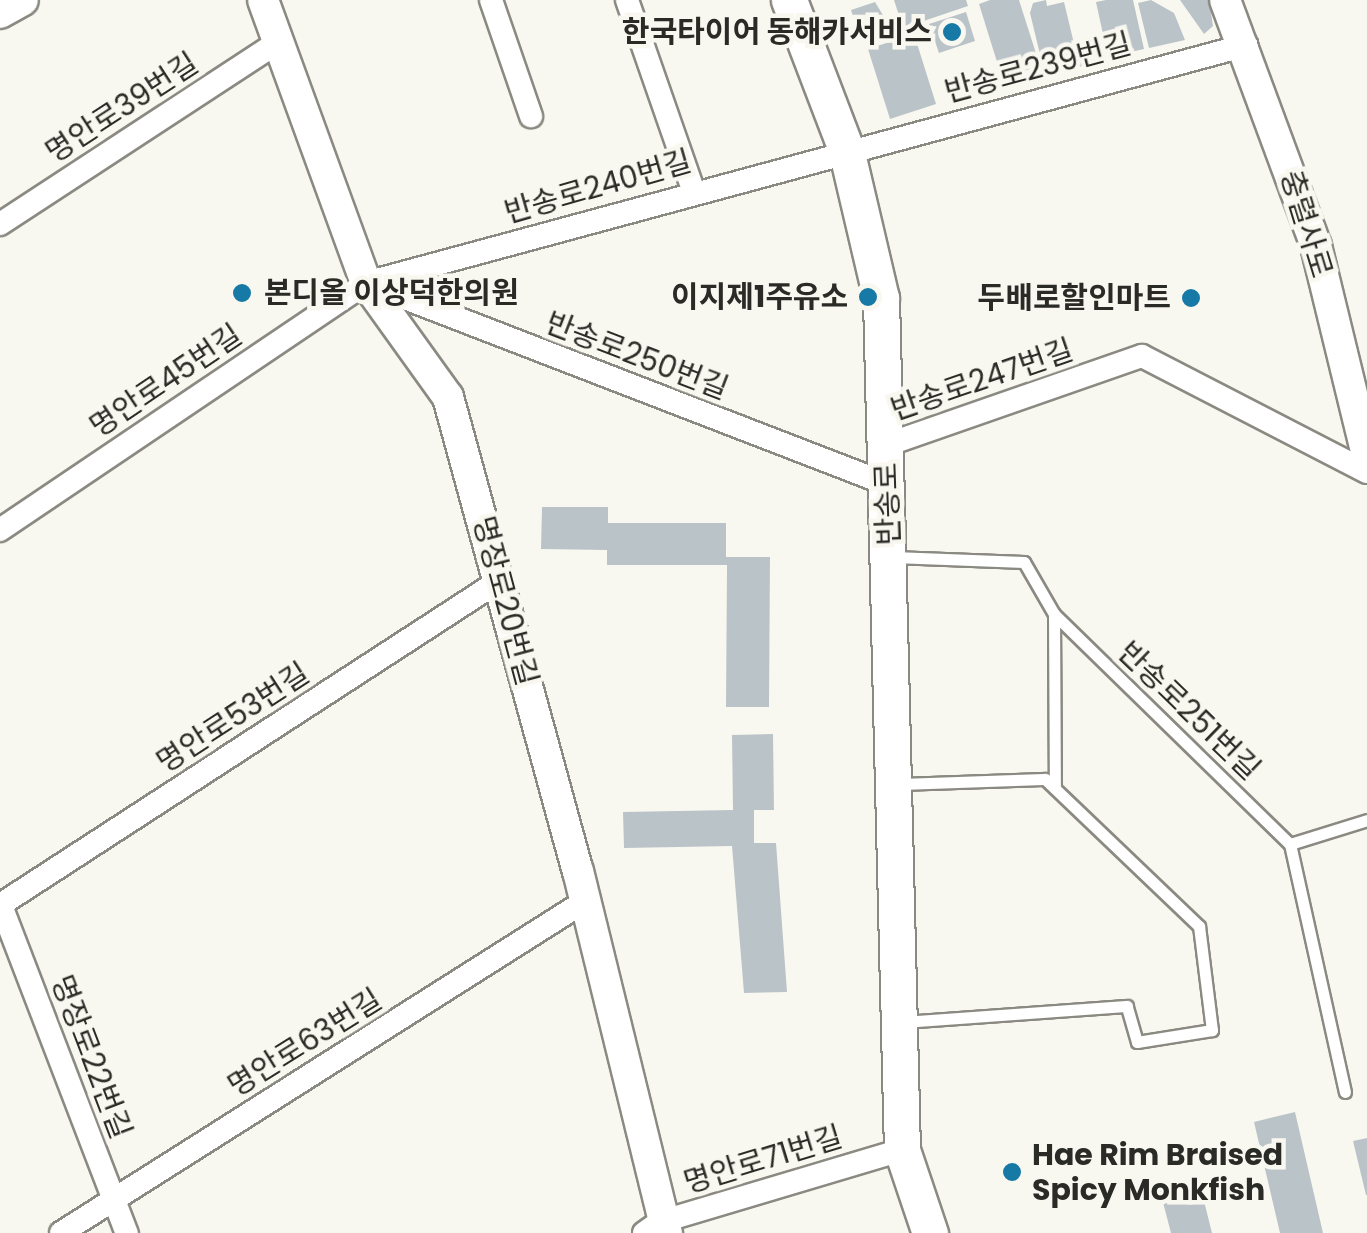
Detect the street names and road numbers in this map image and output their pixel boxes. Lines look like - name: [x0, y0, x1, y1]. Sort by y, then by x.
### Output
- street label: 반송로239번길: [941, 26, 1135, 110]
- street label: 명안로39번길: [39, 45, 205, 171]
- street label: 반송로240번길: [500, 143, 696, 231]
- street label: 충렬사로: [1273, 166, 1339, 282]
- street label: 반송로250번길: [540, 305, 734, 407]
- street label: 명안로45번길: [83, 317, 249, 445]
- street label: 반송로247번길: [886, 332, 1078, 428]
- street label: 반송로: [869, 462, 907, 546]
- street label: 명장로20번길: [465, 512, 545, 690]
- street label: 반송로251번길: [1110, 634, 1268, 788]
- street label: 명안로53번길: [150, 655, 316, 781]
- street label: 명장로22번길: [43, 970, 139, 1144]
- street label: 명안로63번길: [221, 981, 389, 1105]
- street label: 명안로71번길: [679, 1119, 847, 1201]

